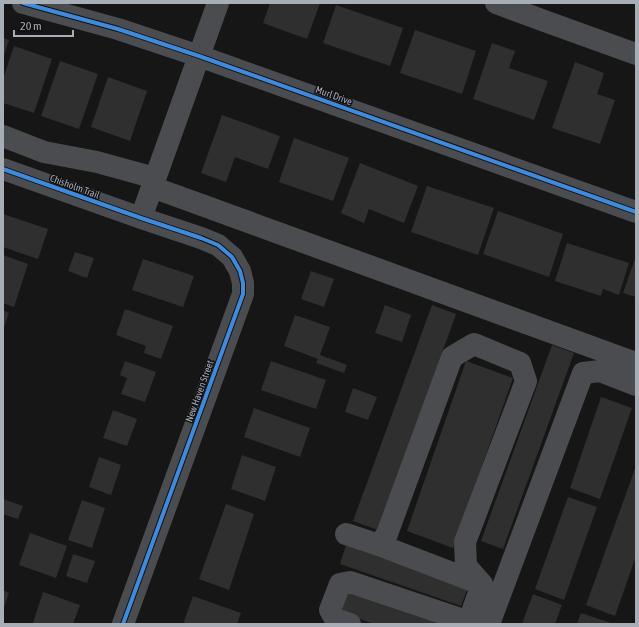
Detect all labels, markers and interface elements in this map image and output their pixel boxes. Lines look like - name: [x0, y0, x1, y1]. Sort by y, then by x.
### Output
- scale bar: [14, 12, 73, 38]
- text: 20 m: [20, 19, 42, 33]
- street label: Murl Drive: [314, 84, 354, 107]
- street label: Chisholm Trail: [48, 172, 102, 201]
- street label: New Haven Street: [183, 359, 216, 424]

